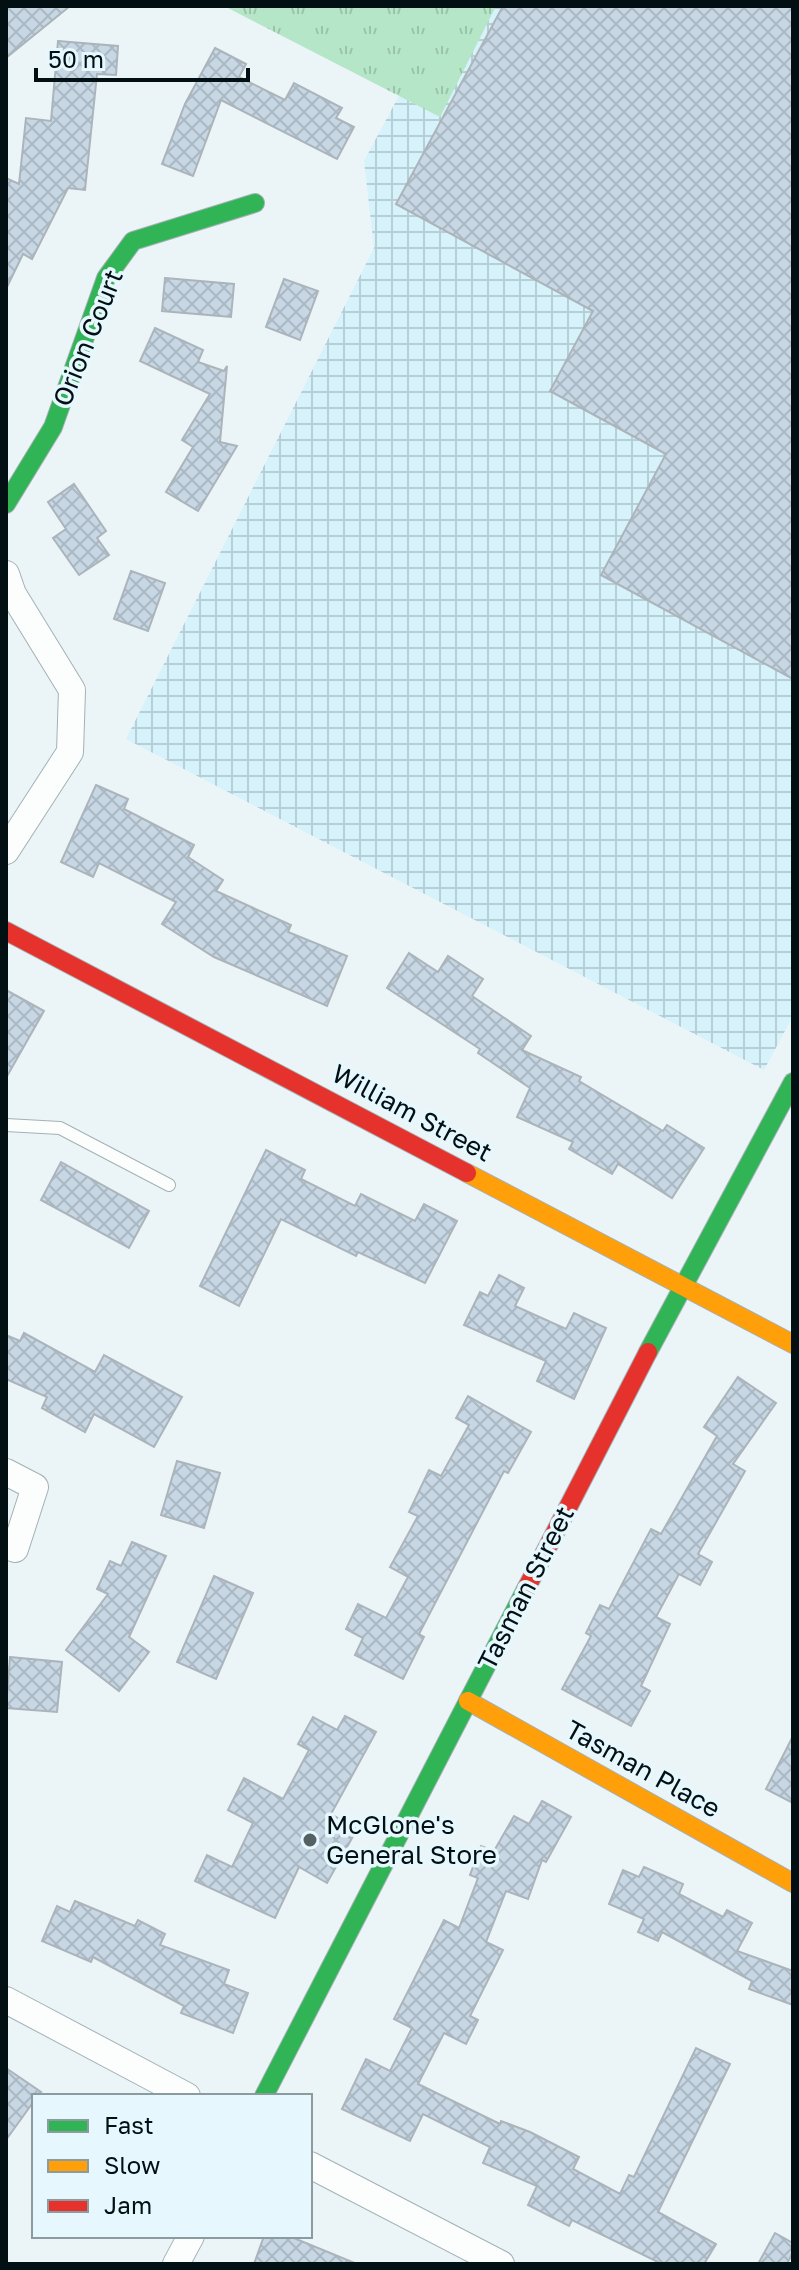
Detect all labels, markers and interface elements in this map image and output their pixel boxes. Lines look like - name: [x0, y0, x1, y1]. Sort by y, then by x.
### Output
- scale bar: [36, 32, 248, 82]
- text: 50 m: [48, 44, 104, 73]
- street label: Orion Court: [46, 265, 129, 411]
- street label: William Street: [327, 1057, 498, 1168]
- street label: Tasman Street: [471, 1501, 580, 1675]
- street label: Tasman Place: [561, 1713, 726, 1824]
- place label: McGlone's General Store: [326, 1809, 497, 1870]
- marker: McGlone's General Store: [301, 1831, 319, 1849]
- legend: [32, 2094, 312, 2238]
- text: Fast: [104, 2110, 154, 2139]
- text: Slow: [104, 2150, 160, 2179]
- text: Jam: [104, 2190, 152, 2219]

